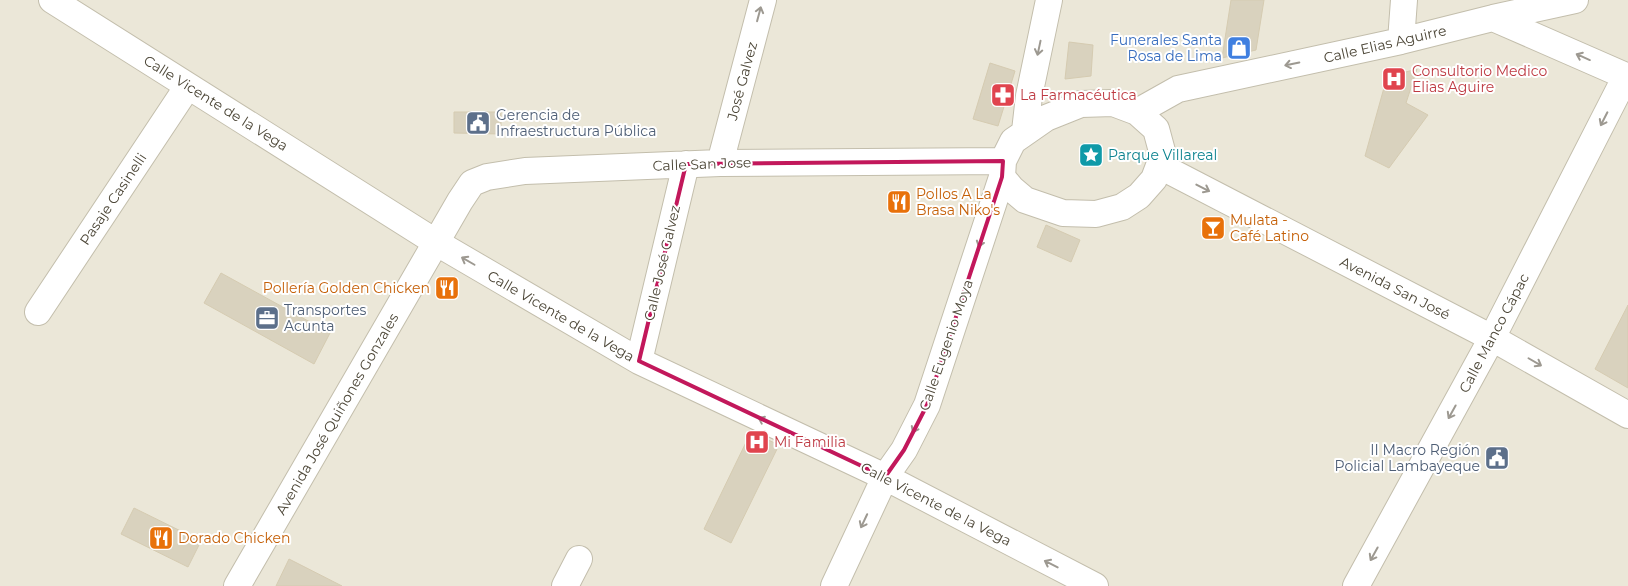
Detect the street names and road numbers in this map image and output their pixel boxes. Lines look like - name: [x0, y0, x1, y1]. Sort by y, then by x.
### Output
- street label: Calle Elias Aguirre: [1322, 21, 1448, 67]
- street label: José Galvez: [723, 40, 761, 123]
- street label: Calle Vicente de la Vega: [140, 51, 292, 155]
- street label: Pasaje Casinelli: [76, 150, 150, 248]
- street label: Calle San Jose: [652, 153, 752, 175]
- street label: Calle José Galvez: [640, 203, 684, 323]
- street label: Avenida San José: [1337, 252, 1453, 324]
- street label: Calle Vicente de la Vega: [484, 266, 638, 366]
- street label: Calle Manco Cápac: [1455, 270, 1533, 396]
- street label: Calle Eugenio Moya: [915, 277, 977, 413]
- street label: Avenida José Quiñones Gonzales: [272, 310, 402, 518]
- street label: Calle Vicente de la Vega: [858, 458, 1014, 550]

